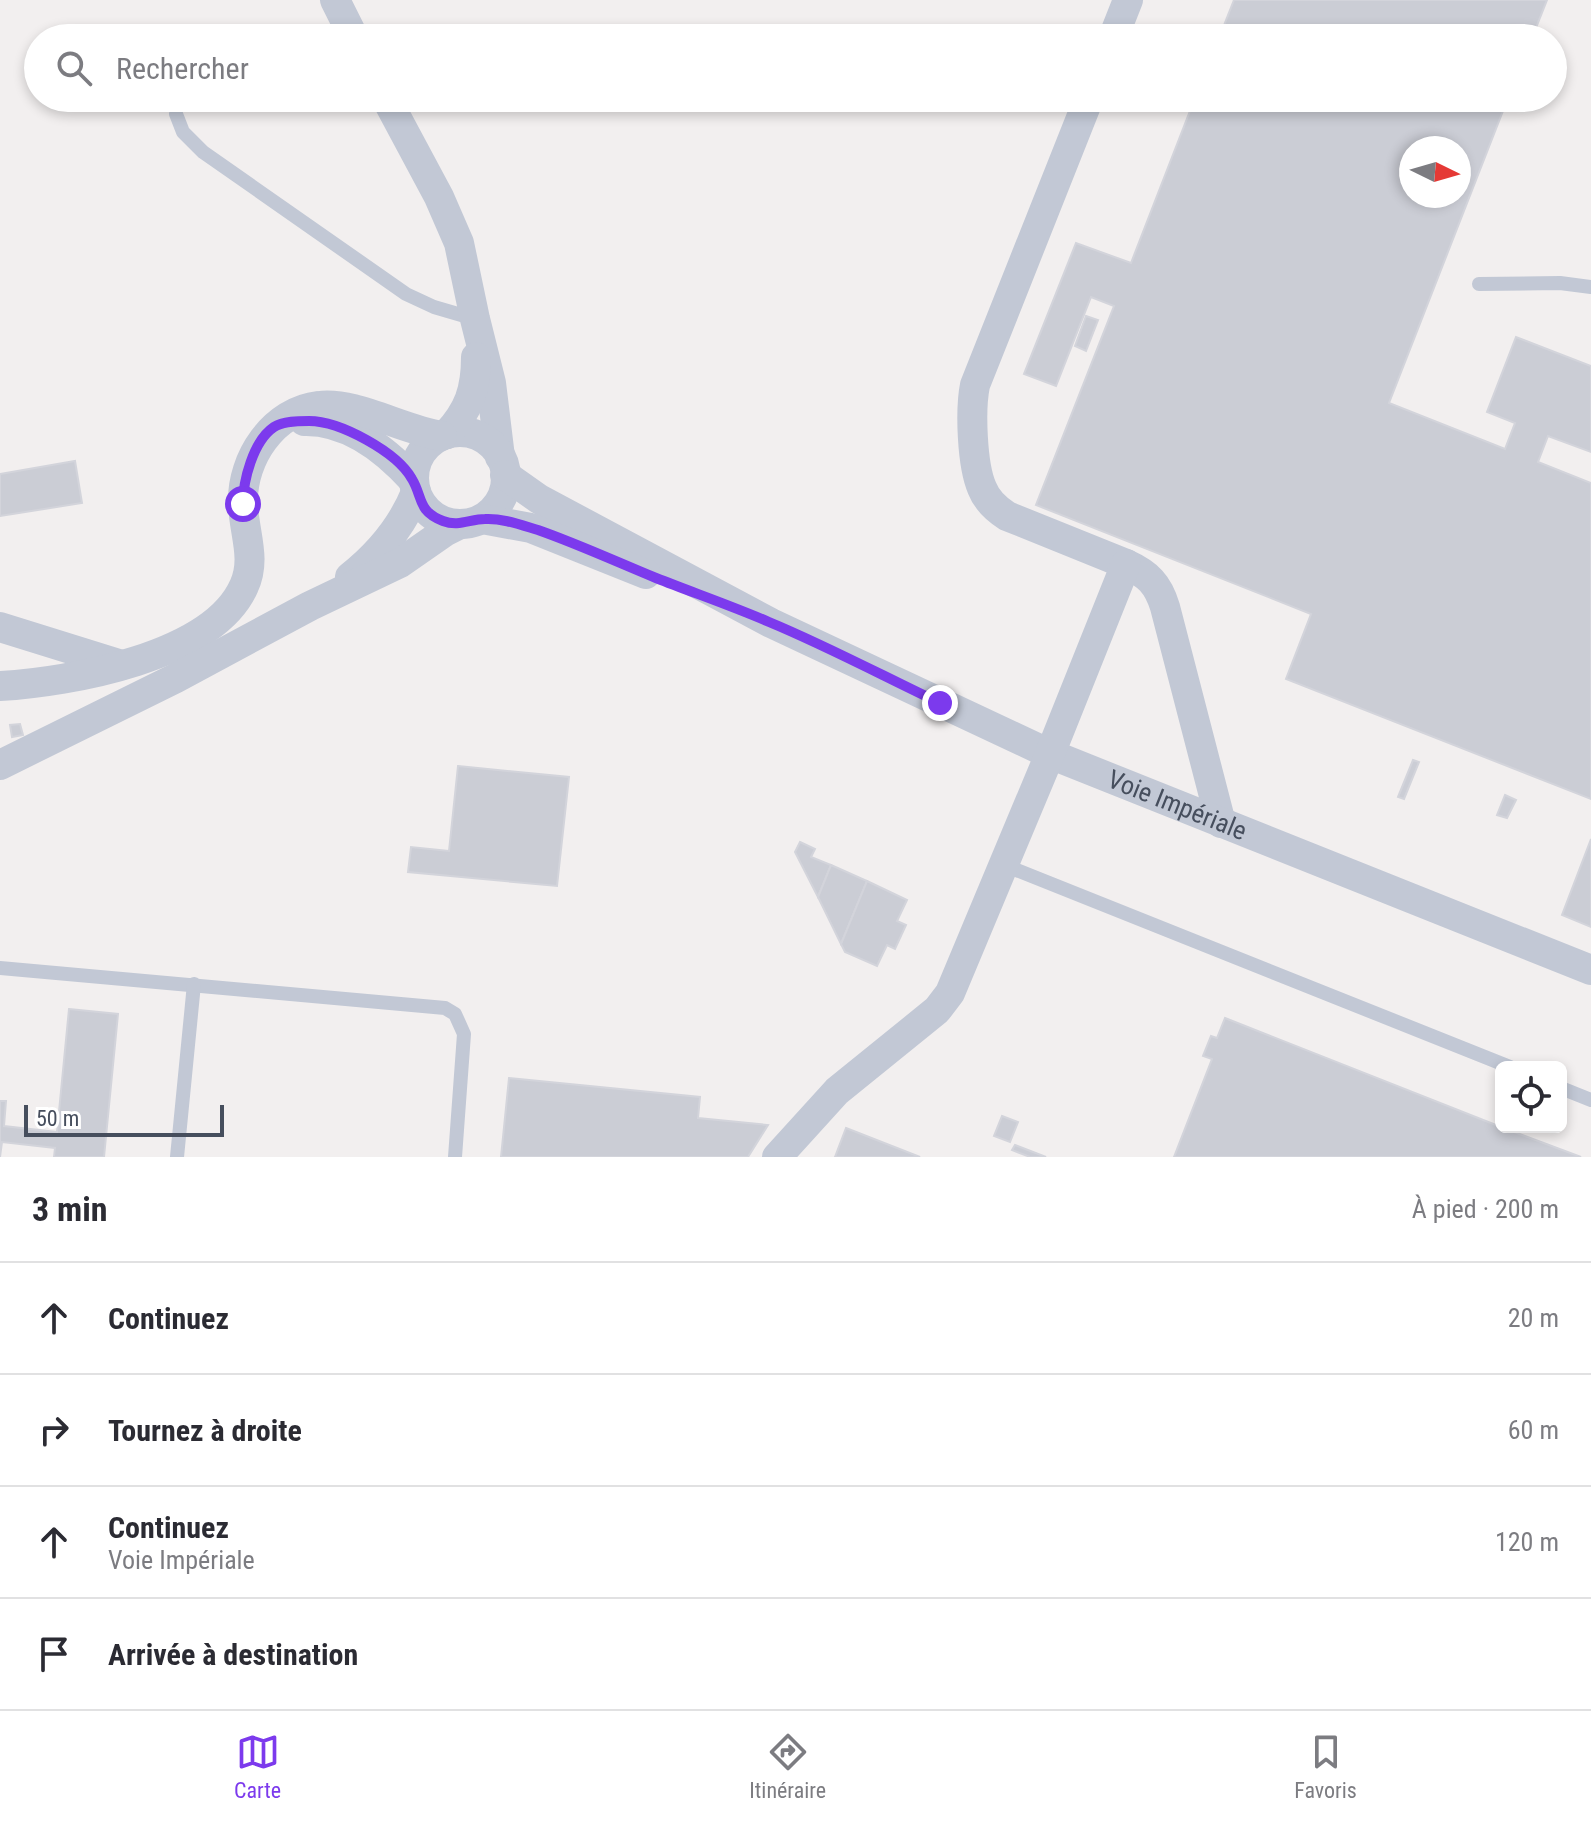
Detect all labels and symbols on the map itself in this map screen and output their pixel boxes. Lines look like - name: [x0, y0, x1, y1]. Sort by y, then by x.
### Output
- north arrow: [1399, 136, 1471, 208]
- route start: [225, 486, 261, 522]
- route end: [922, 685, 958, 721]
- street label: Voie Impériale: [1104, 764, 1251, 846]
- scale bar: [24, 1101, 224, 1137]

